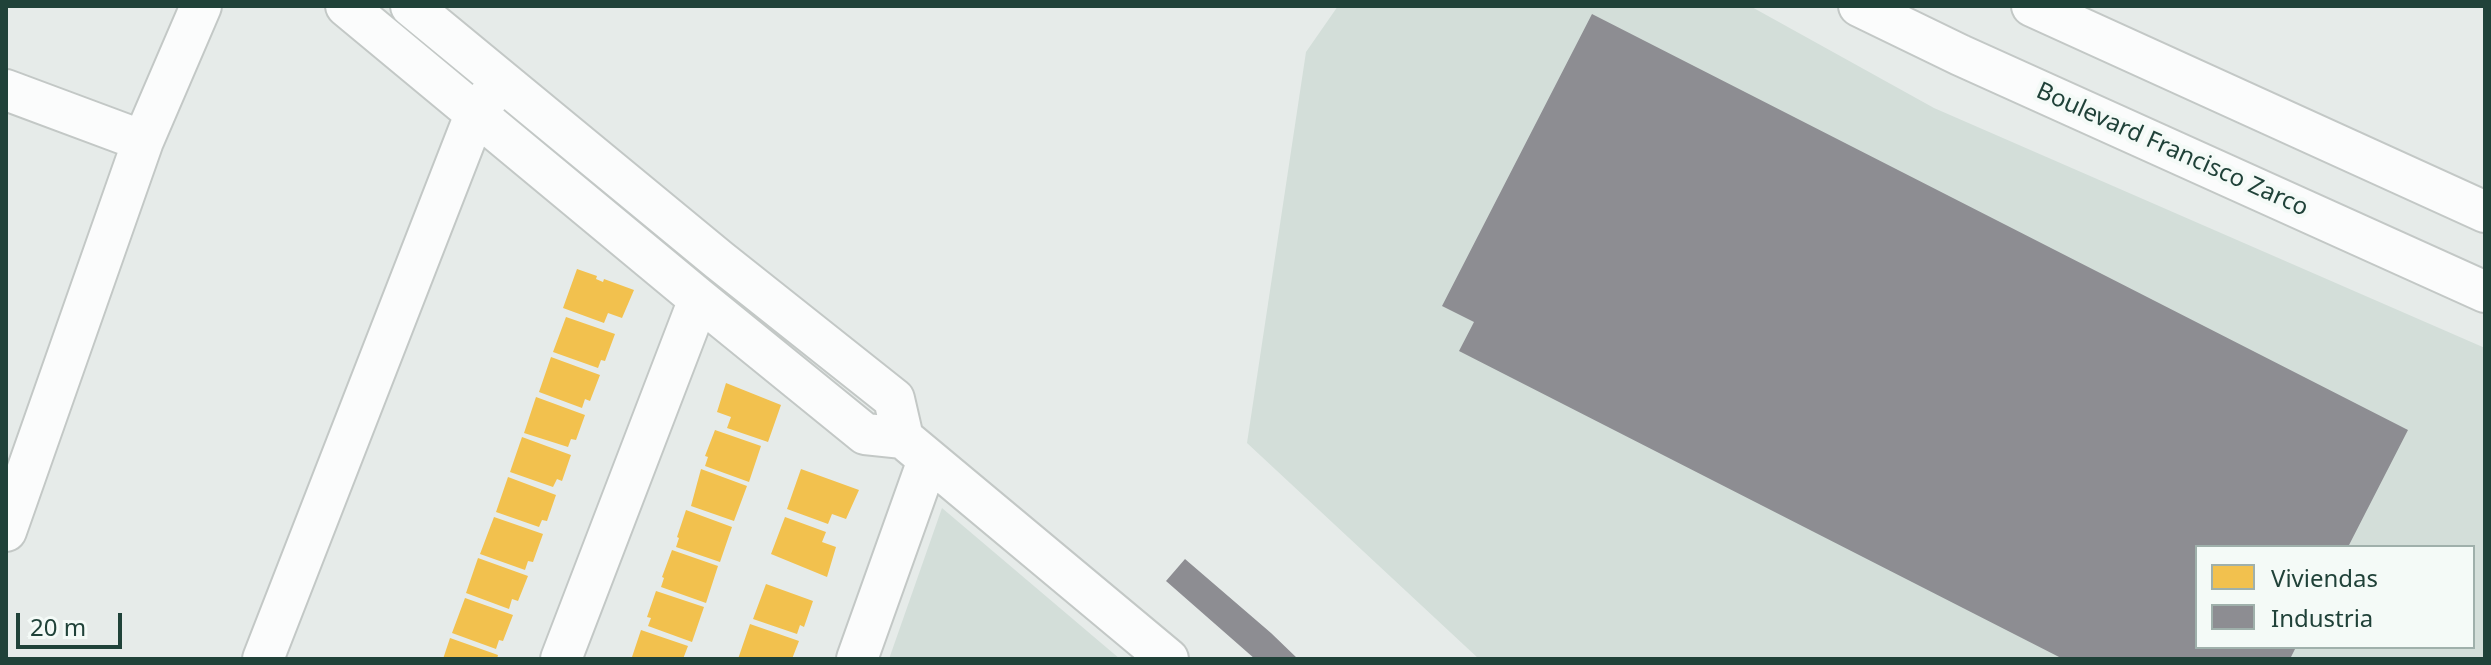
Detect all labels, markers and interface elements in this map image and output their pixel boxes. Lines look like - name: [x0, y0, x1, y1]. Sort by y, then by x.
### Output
- street label: Boulevard Francisco Zarco: [2032, 77, 2312, 223]
- legend: [2195, 545, 2475, 649]
- text: Viviendas: [2271, 561, 2378, 594]
- scale bar: [20, 597, 126, 647]
- text: Industria: [2271, 601, 2373, 634]
- text: 20 m: [30, 610, 86, 643]

